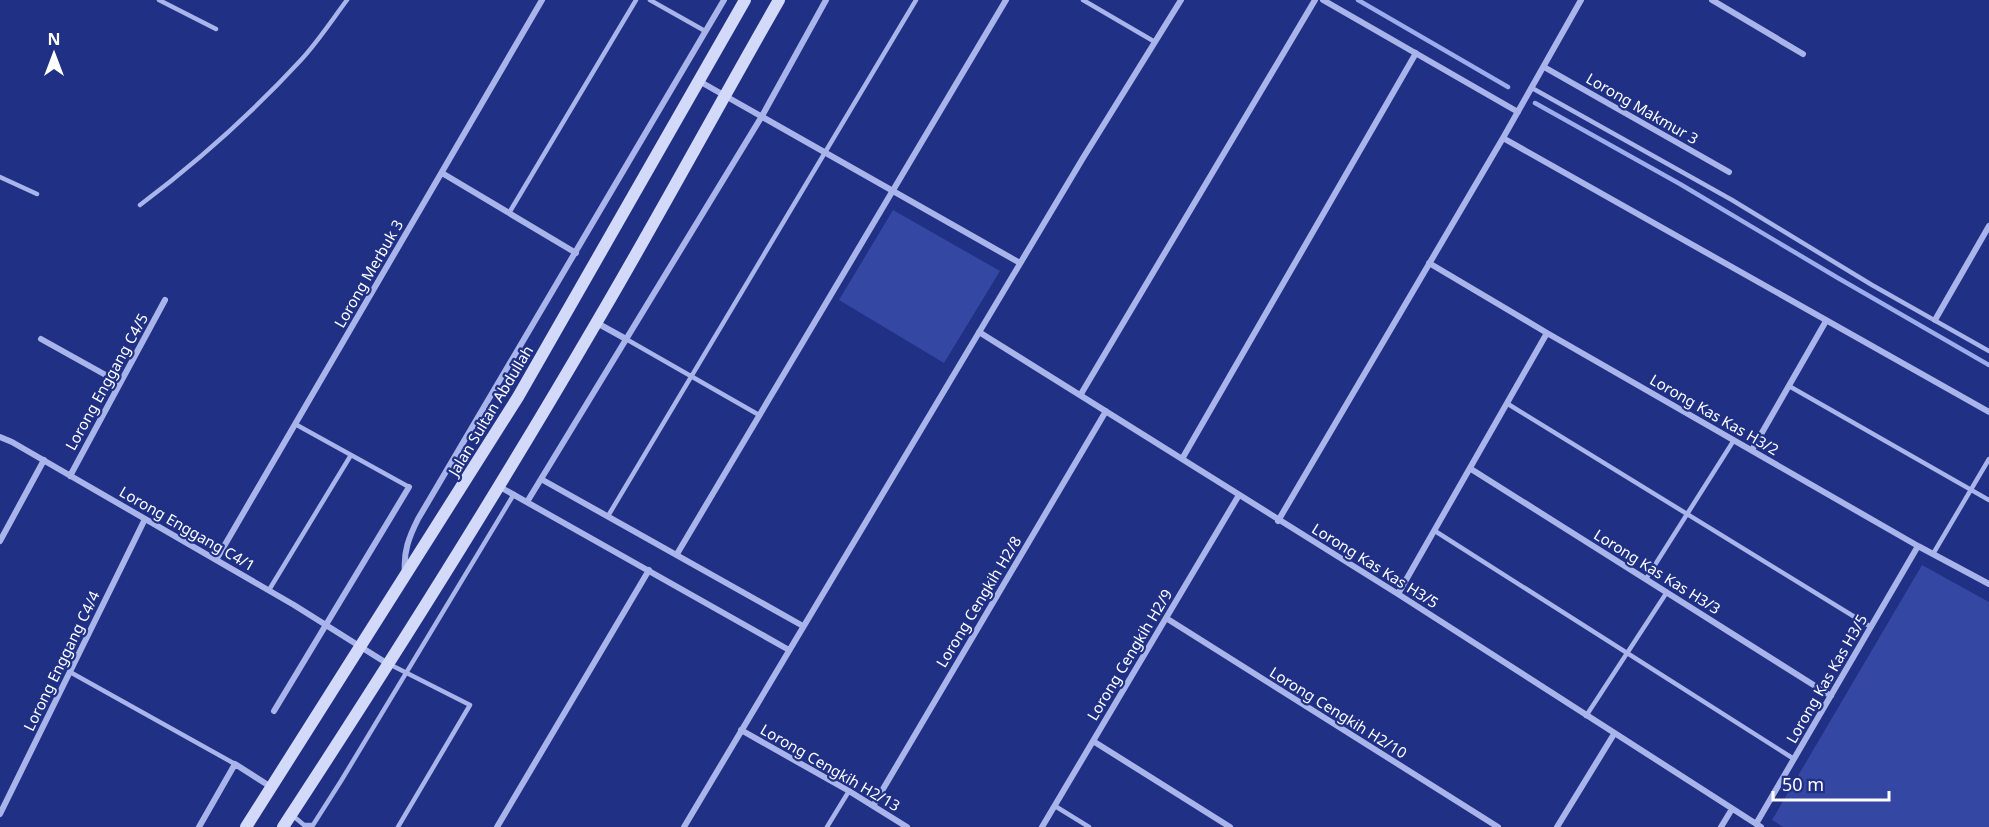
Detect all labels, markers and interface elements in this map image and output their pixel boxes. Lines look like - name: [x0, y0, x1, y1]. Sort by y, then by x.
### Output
- north arrow: [24, 24, 84, 84]
- text: N: [47, 28, 61, 50]
- street label: Lorong Makmur 3: [1583, 68, 1702, 148]
- street label: Lorong Merbuk 3: [329, 216, 407, 331]
- street label: Lorong Enggang C4/5: [60, 310, 152, 453]
- street label: Jalan Sultan Abdullah: [442, 341, 537, 481]
- street label: Lorong Kas Kas H3/2: [1646, 369, 1783, 459]
- street label: Lorong Enggang C4/1: [116, 481, 259, 575]
- street label: Lorong Kas Kas H3/5: [1308, 518, 1443, 612]
- street label: Lorong Kas Kas H3/3: [1590, 524, 1725, 618]
- street label: Lorong Cengkih H2/8: [931, 532, 1025, 671]
- street label: Lorong Cengkih H2/9: [1082, 585, 1176, 724]
- street label: Lorong Enggang C4/4: [18, 587, 104, 734]
- street label: Lorong Kas Kas H3/5: [1781, 610, 1871, 747]
- street label: Lorong Cengkih H2/10: [1266, 662, 1411, 763]
- street label: Lorong Cengkih H2/13: [757, 719, 904, 815]
- scale bar: [1773, 764, 1888, 802]
- text: 50 m: [1782, 772, 1824, 796]

